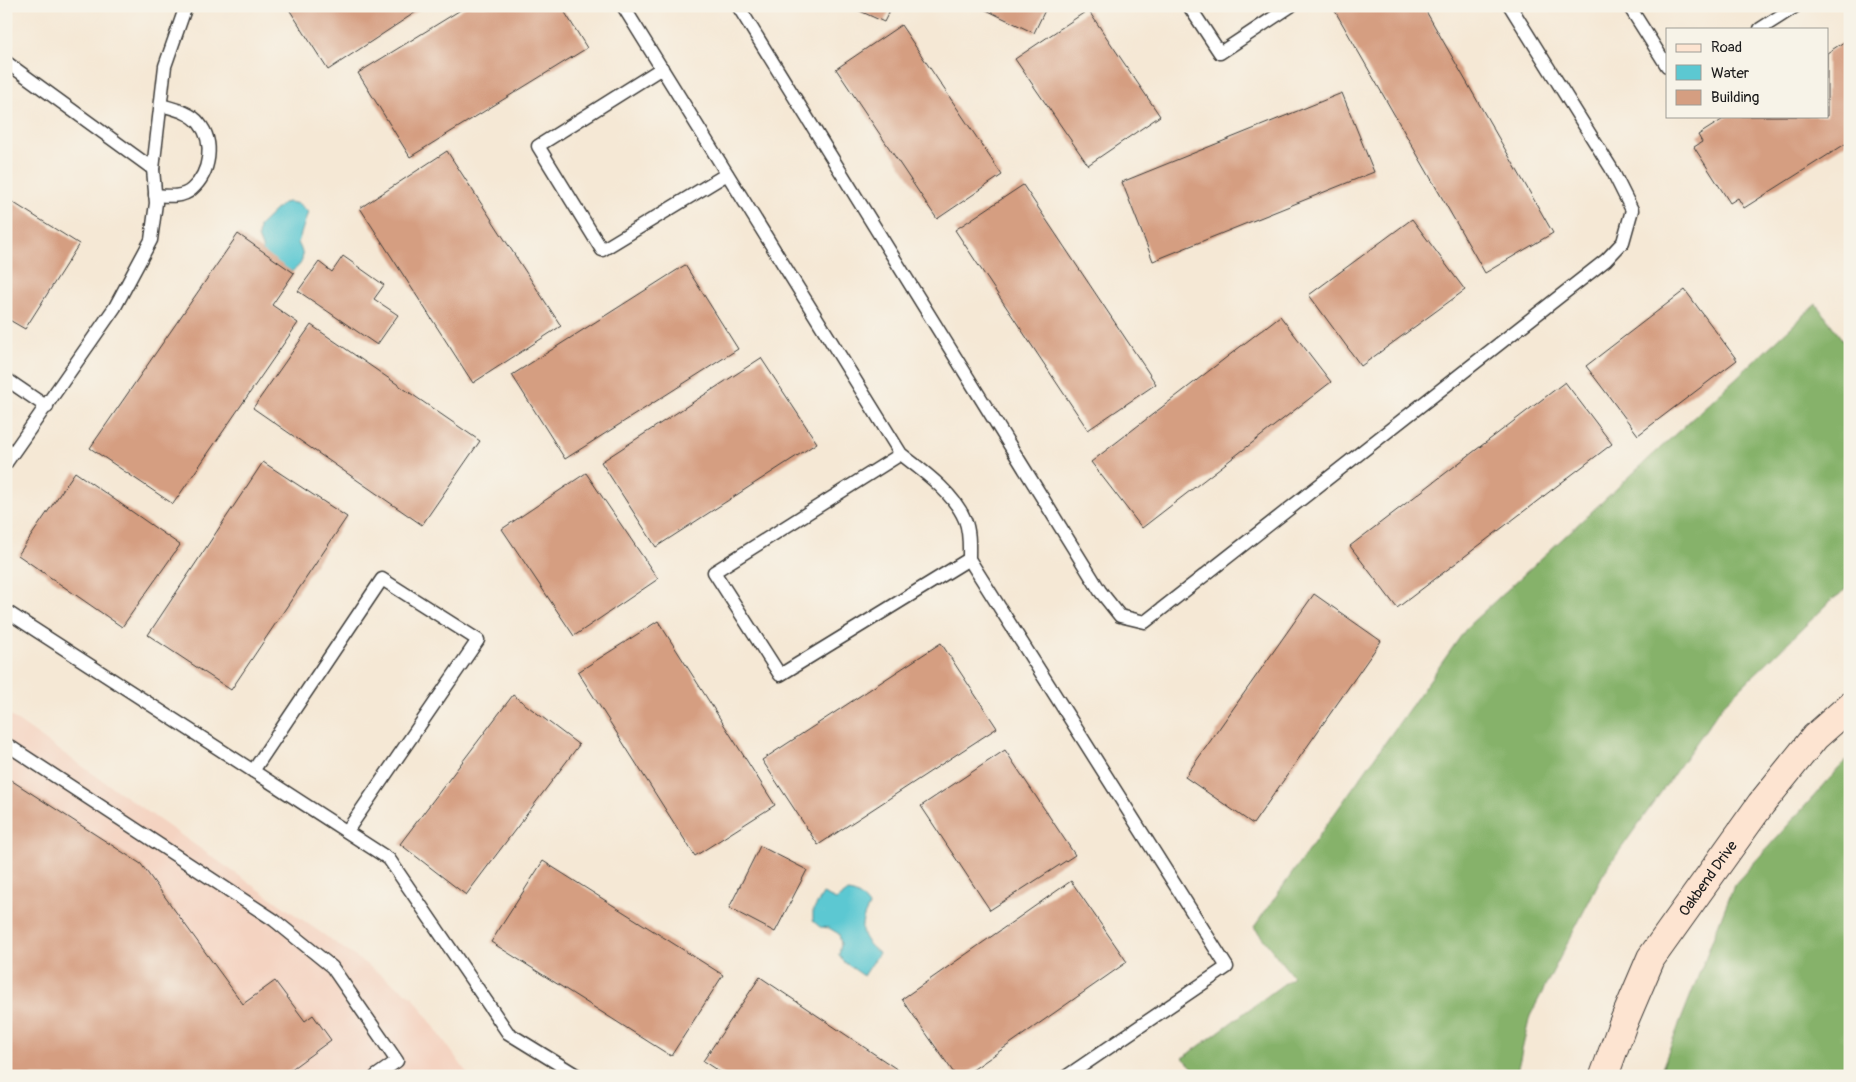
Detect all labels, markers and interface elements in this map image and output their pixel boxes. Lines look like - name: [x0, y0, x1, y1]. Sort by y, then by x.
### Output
- legend: [1666, 28, 1828, 118]
- text: Road: [1711, 38, 1742, 57]
- text: Water: [1711, 64, 1750, 83]
- text: Building: [1711, 88, 1759, 107]
- street label: Oakbend Drive: [1674, 836, 1742, 920]

